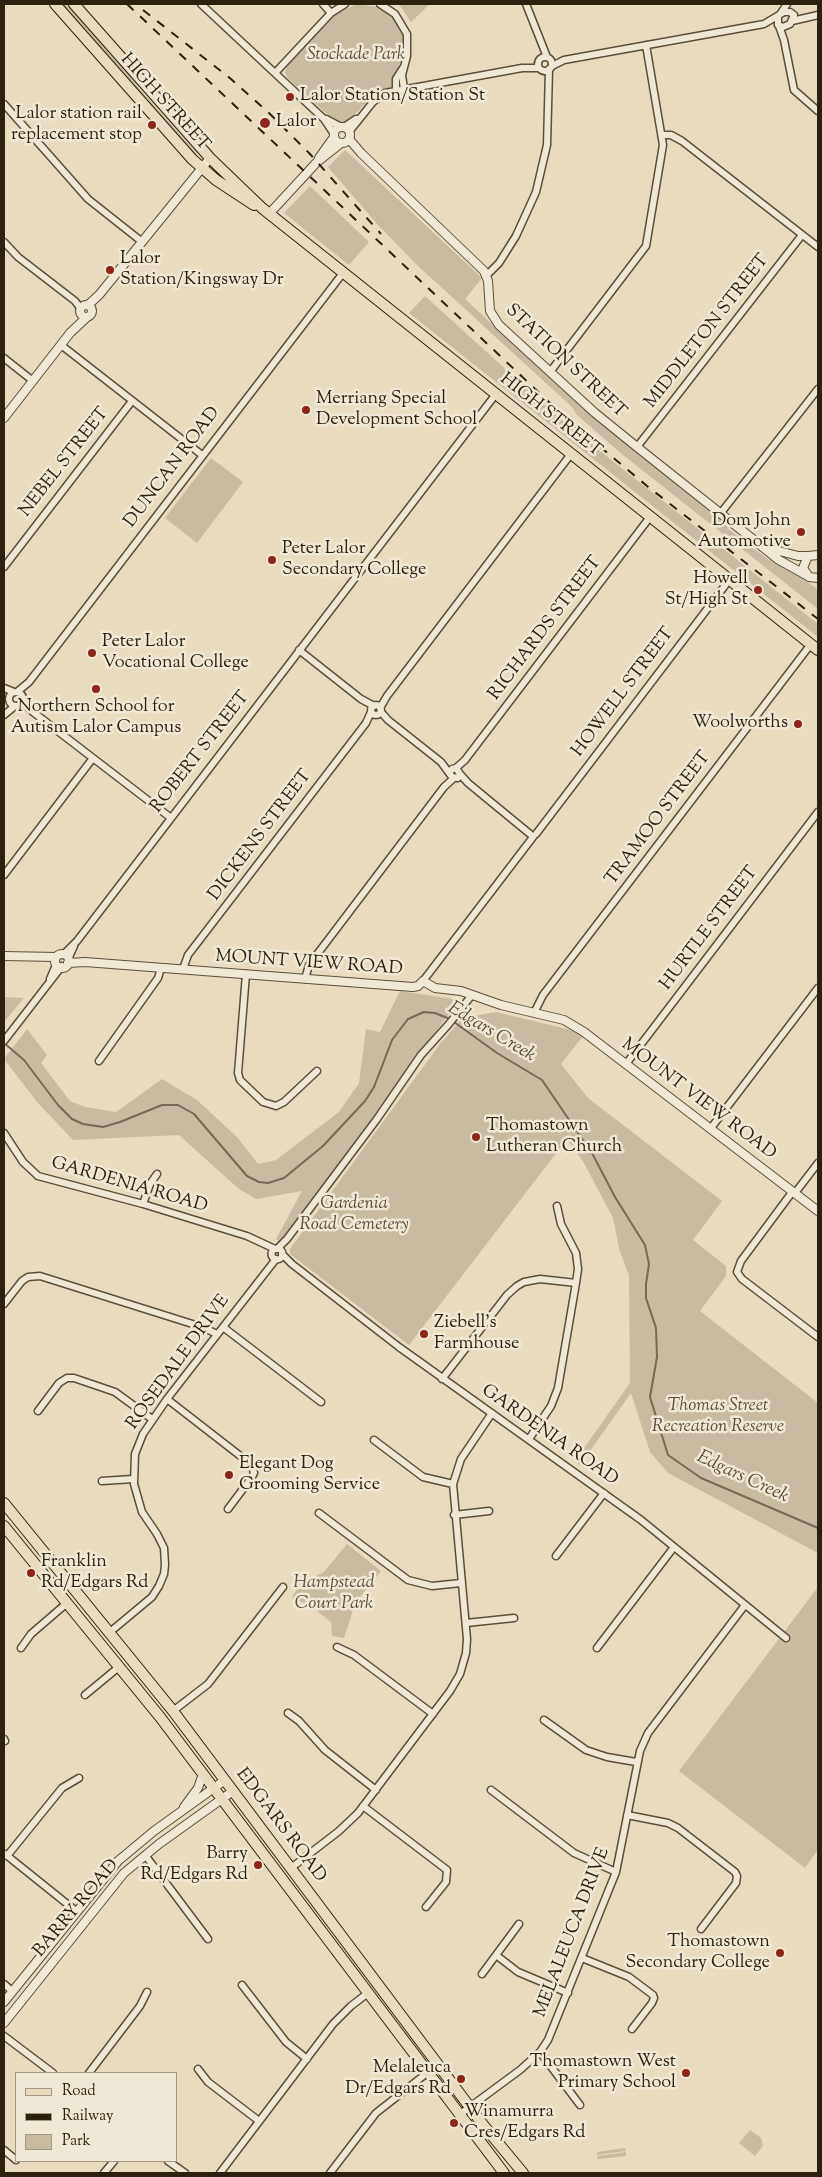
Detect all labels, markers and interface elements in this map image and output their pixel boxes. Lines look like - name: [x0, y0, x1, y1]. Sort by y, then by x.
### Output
- park label: Stockade Park: [307, 45, 405, 67]
- street label: HIGH STREET: [115, 50, 213, 156]
- place label: Lalor Station/Station St: [300, 86, 485, 108]
- marker: Lalor Station/Station St: [284, 91, 296, 103]
- place label: Lalor station rail replacement stop: [11, 104, 142, 146]
- place label: Lalor: [276, 112, 317, 134]
- marker: Lalor: [258, 116, 272, 130]
- marker: Lalor station rail replacement stop: [146, 119, 158, 131]
- place label: Lalor Station/Kingsway Dr: [120, 249, 283, 292]
- street label: MIDDLETON STREET: [641, 251, 775, 413]
- marker: Lalor Station/Kingsway Dr: [104, 264, 116, 276]
- street label: STATION STREET: [500, 300, 630, 424]
- street label: HIGH STREET: [495, 369, 605, 463]
- place label: Merriang Special Development School: [316, 389, 477, 432]
- street label: DUNCAN ROAD: [121, 403, 225, 533]
- street label: NEBEL STREET: [16, 404, 114, 522]
- marker: Merriang Special Development School: [300, 404, 312, 416]
- place label: Dom John Automotive: [698, 511, 791, 554]
- marker: Dom John Automotive: [795, 526, 807, 538]
- place label: Peter Lalor Secondary College: [282, 539, 426, 582]
- street label: RICHARDS STREET: [485, 553, 607, 705]
- marker: Peter Lalor Secondary College: [266, 554, 278, 566]
- place label: Howell St/High St: [665, 569, 748, 612]
- marker: Howell St/High St: [752, 584, 764, 596]
- street label: HOWELL STREET: [568, 624, 680, 762]
- place label: Peter Lalor Vocational College: [102, 632, 249, 674]
- marker: Peter Lalor Vocational College: [86, 647, 98, 659]
- marker: Northern School for Autism Lalor Campus: [90, 683, 102, 695]
- street label: ROBERT STREET: [147, 688, 255, 818]
- place label: Northern School for Autism Lalor Campus: [11, 697, 181, 740]
- place label: Woolworths: [692, 713, 788, 735]
- marker: Woolworths: [792, 718, 804, 730]
- street label: TRAMOO STREET: [602, 748, 716, 890]
- street label: DICKENS STREET: [205, 766, 317, 906]
- street label: HURTLE STREET: [656, 863, 764, 995]
- street label: MOUNT VIEW ROAD: [214, 947, 404, 981]
- water label: Edgars Creek: [443, 998, 539, 1068]
- street label: MOUNT VIEW ROAD: [616, 1035, 780, 1165]
- place label: Thomastown Lutheran Church: [486, 1116, 622, 1158]
- marker: Thomastown Lutheran Church: [470, 1131, 482, 1143]
- street label: GARDENIA ROAD: [48, 1153, 210, 1219]
- park label: Gardenia Road Cemetery: [300, 1194, 408, 1236]
- street label: ROSEDALE DRIVE: [123, 1291, 235, 1435]
- place label: Ziebell's Farmhouse: [434, 1313, 519, 1356]
- marker: Ziebell's Farmhouse: [418, 1328, 430, 1340]
- street label: GARDENIA ROAD: [477, 1381, 621, 1491]
- park label: Thomas Street Recreation Reserve: [652, 1396, 784, 1438]
- water label: Edgars Creek: [692, 1447, 792, 1509]
- place label: Elegant Dog Grooming Service: [239, 1454, 380, 1496]
- marker: Elegant Dog Grooming Service: [223, 1469, 235, 1481]
- place label: Franklin Rd/Edgars Rd: [41, 1552, 148, 1595]
- marker: Franklin Rd/Edgars Rd: [25, 1567, 37, 1579]
- park label: Hampstead Court Park: [293, 1573, 375, 1616]
- street label: EDGARS ROAD: [230, 1765, 330, 1887]
- place label: Barry Rd/Edgars Rd: [141, 1844, 248, 1886]
- street label: MELALEUCA DRIVE: [531, 1845, 615, 2021]
- street label: BARRY ROAD: [30, 1856, 124, 1962]
- marker: Barry Rd/Edgars Rd: [252, 1859, 264, 1871]
- place label: Thomastown Secondary College: [626, 1932, 770, 1975]
- marker: Thomastown Secondary College: [774, 1947, 786, 1959]
- place label: Thomastown West Primary School: [530, 2052, 676, 2094]
- place label: Melaleuca Dr/Edgars Rd: [345, 2058, 451, 2100]
- marker: Thomastown West Primary School: [680, 2067, 692, 2079]
- legend: [15, 2072, 178, 2162]
- marker: Melaleuca Dr/Edgars Rd: [455, 2073, 467, 2085]
- text: Road: [62, 2081, 96, 2102]
- place label: Winamurra Cres/Edgars Rd: [464, 2102, 585, 2144]
- text: Railway: [62, 2106, 113, 2127]
- marker: Winamurra Cres/Edgars Rd: [448, 2117, 460, 2129]
- text: Park: [62, 2131, 91, 2152]

